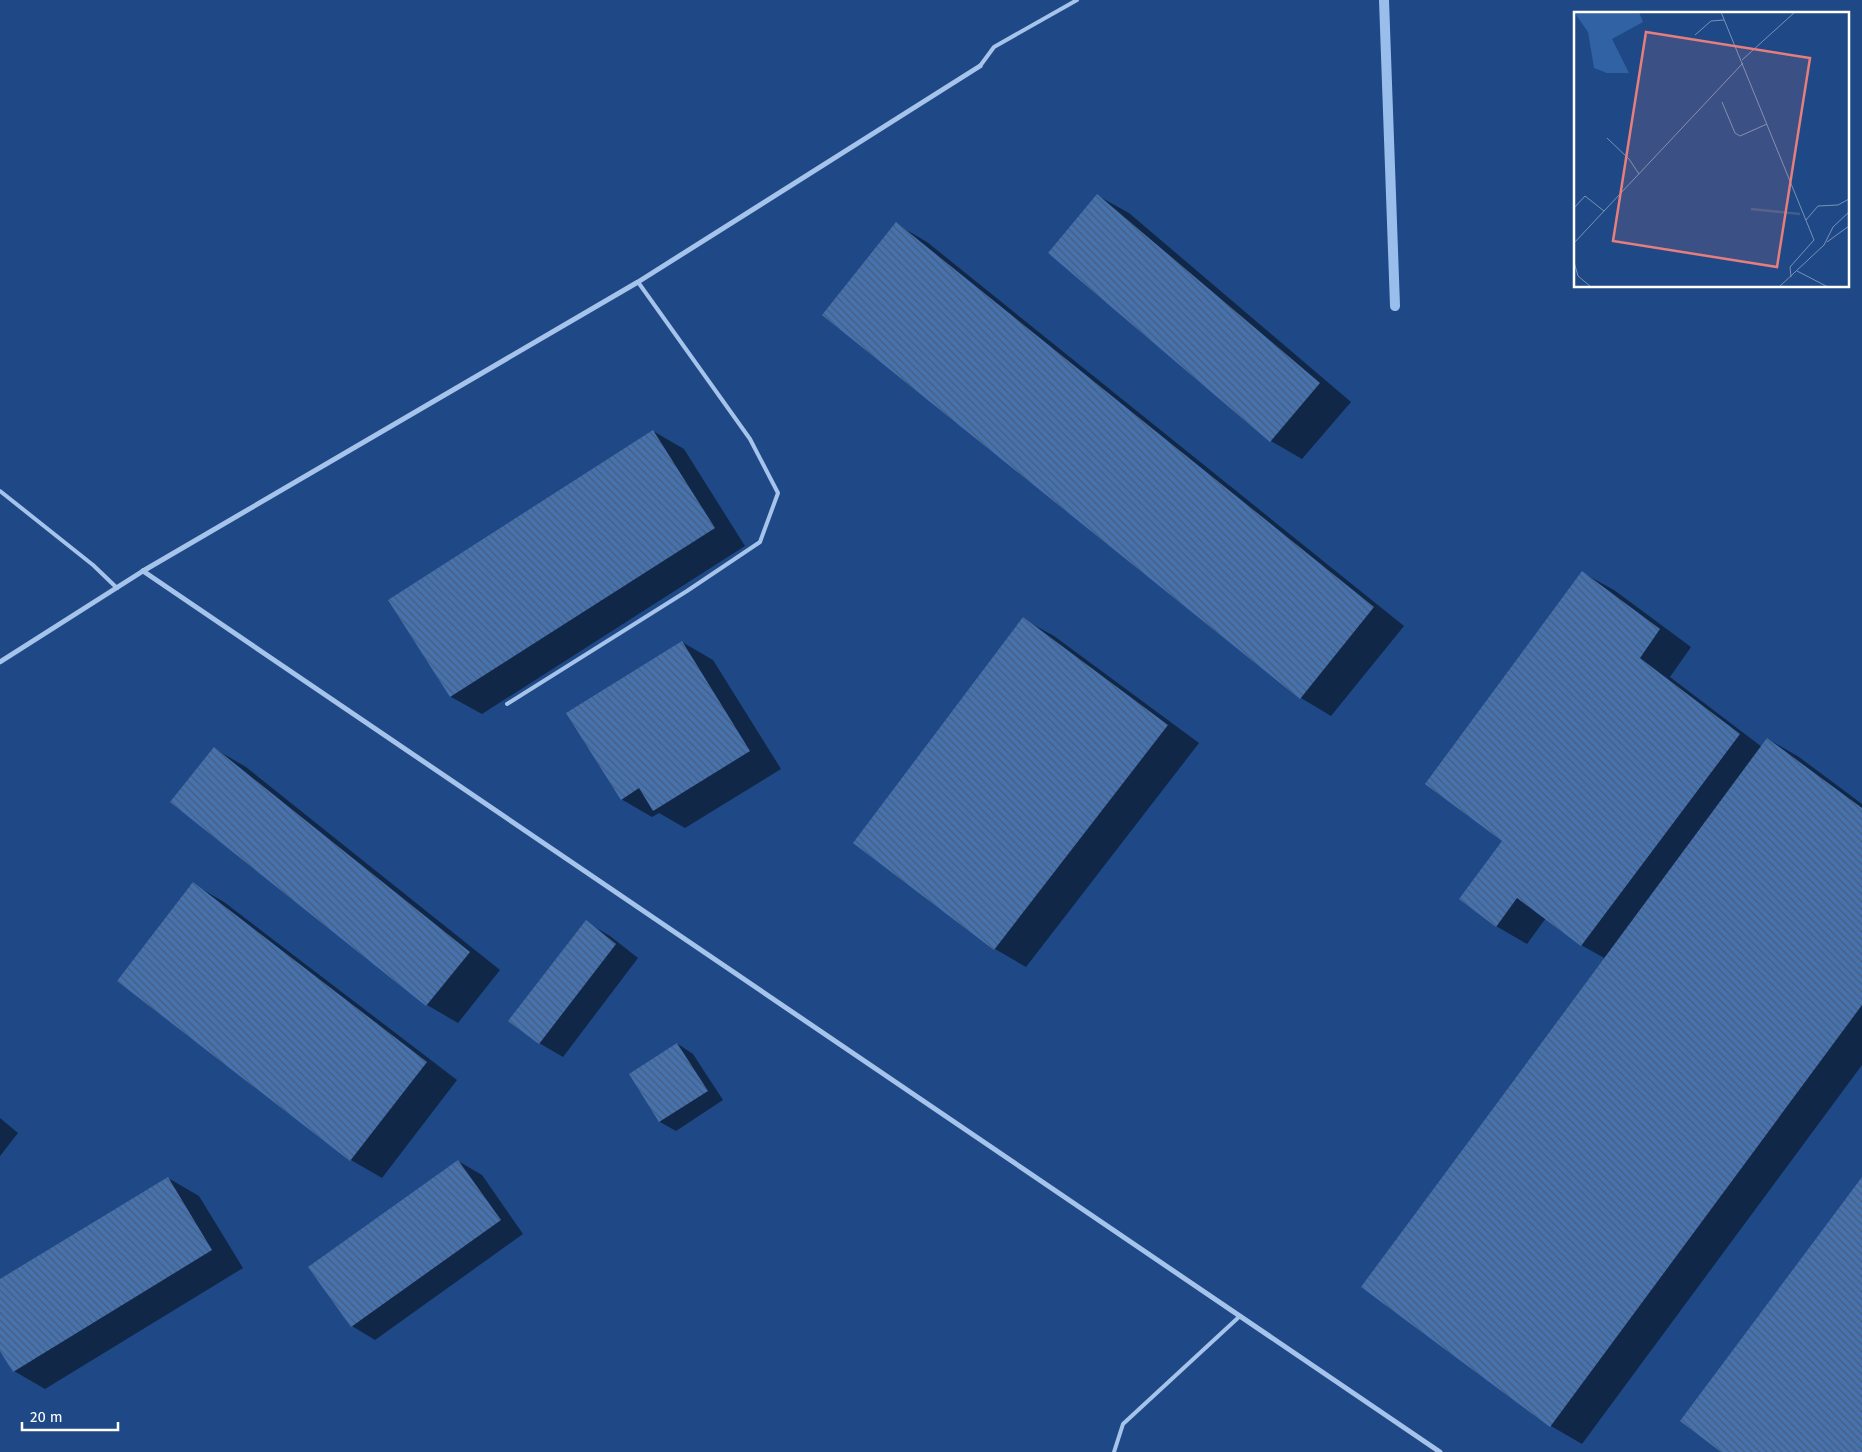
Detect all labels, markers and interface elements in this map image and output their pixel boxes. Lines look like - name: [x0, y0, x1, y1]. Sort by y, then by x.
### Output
- inset map: [1574, 12, 1850, 288]
- scale bar: [22, 1400, 119, 1432]
- text: 20 m: [30, 1408, 63, 1426]

